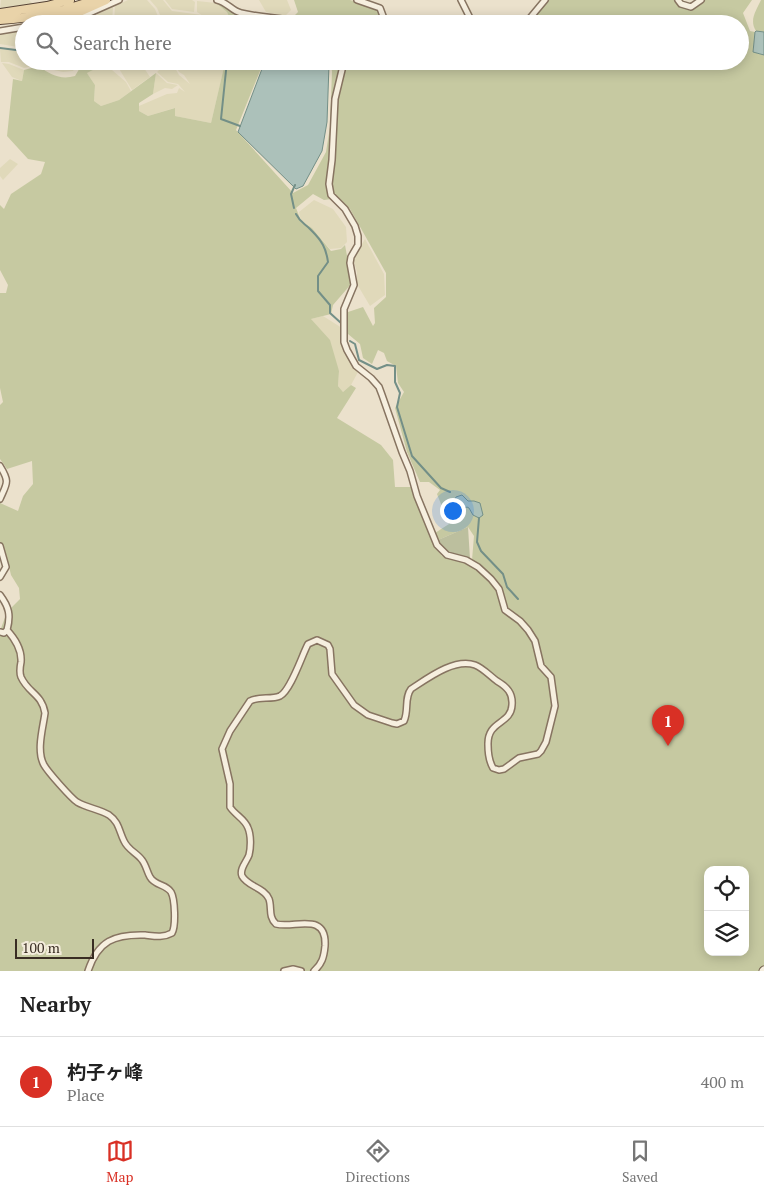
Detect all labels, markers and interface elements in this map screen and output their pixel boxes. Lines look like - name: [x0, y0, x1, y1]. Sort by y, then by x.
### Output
- search box: [15, 15, 749, 70]
- icon: search: [33, 29, 61, 57]
- text: Search here: [73, 30, 172, 55]
- your location: [440, 498, 466, 524]
- pin: 1: [652, 705, 684, 746]
- map controls: [704, 866, 749, 956]
- button: locate: [704, 866, 749, 911]
- button: layers: [704, 911, 749, 956]
- scale bar: [15, 936, 94, 959]
- text: 100 m: [22, 938, 60, 957]
- text: Nearby: [20, 990, 91, 1018]
- text: 杓子ヶ峰: [67, 1059, 143, 1084]
- text: 1: [31, 1071, 41, 1093]
- text: 400 m: [701, 1071, 744, 1093]
- text: Place: [67, 1084, 105, 1106]
- tab: Map: [106, 1137, 134, 1186]
- tab: Directions: [346, 1137, 410, 1186]
- tab: Saved: [622, 1137, 658, 1186]

